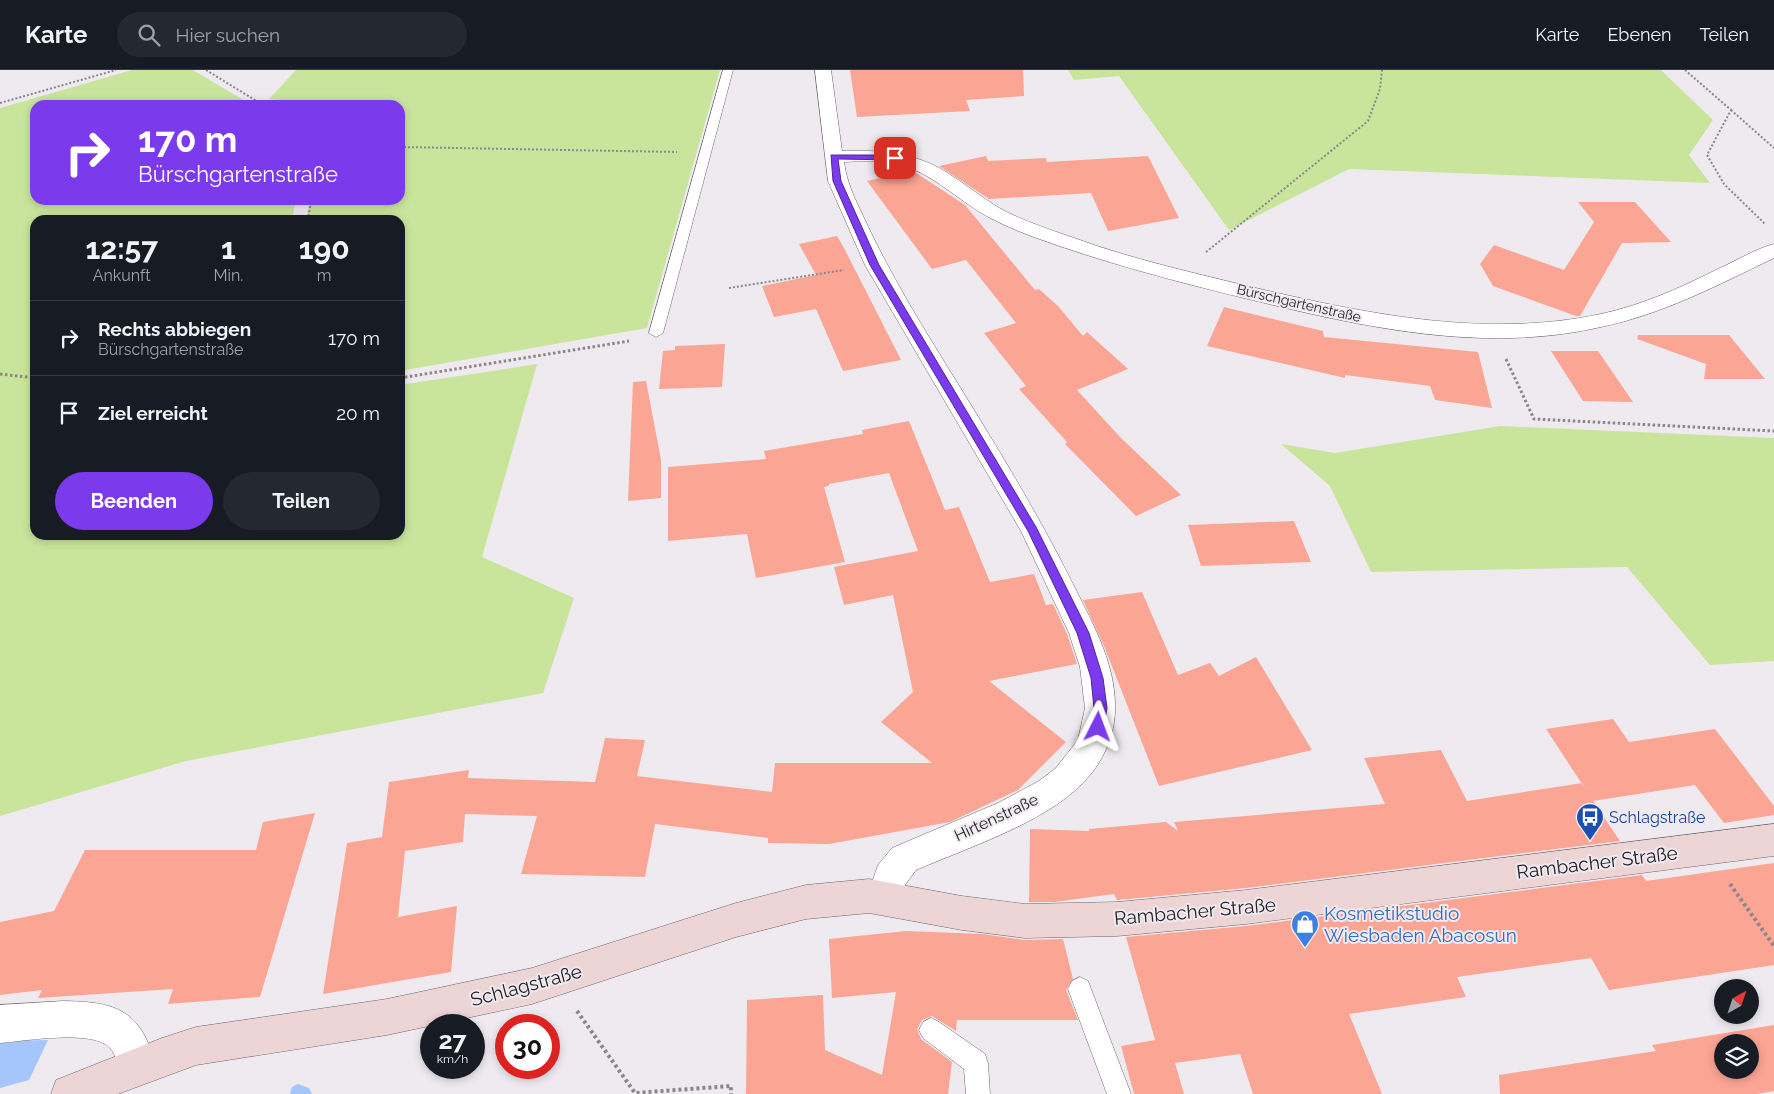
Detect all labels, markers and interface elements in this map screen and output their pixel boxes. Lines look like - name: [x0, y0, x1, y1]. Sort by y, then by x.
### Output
- search box: [117, 12, 467, 57]
- text: Karte: [25, 20, 87, 49]
- icon: search: [135, 21, 163, 49]
- text: Hier suchen: [175, 24, 280, 46]
- text: Karte: [1535, 24, 1579, 45]
- text: Ebenen: [1607, 24, 1672, 45]
- text: Teilen: [1700, 24, 1749, 45]
- text: 170 m: [138, 119, 237, 160]
- icon: right: [55, 120, 120, 185]
- pin: [874, 137, 916, 179]
- icon: arrive: [881, 144, 909, 172]
- text: Bürschgartenstraße: [138, 161, 338, 187]
- text: 12:57: [85, 231, 158, 266]
- text: 1: [221, 231, 236, 266]
- text: 190: [299, 231, 350, 266]
- text: Ankunft: [93, 266, 151, 285]
- text: Min.: [213, 266, 243, 285]
- text: m: [317, 266, 331, 285]
- street label: Bürschgartenstraße: [1235, 281, 1363, 325]
- text: Rechts abbiegen: [98, 318, 251, 340]
- icon: right: [55, 324, 83, 352]
- text: 170 m: [328, 327, 380, 349]
- text: Bürschgartenstraße: [98, 340, 243, 359]
- icon: arrive: [55, 399, 83, 427]
- text: Ziel erreicht: [98, 402, 208, 424]
- text: 20 m: [336, 402, 380, 424]
- button: Beenden: [55, 472, 213, 530]
- button: Teilen: [223, 472, 380, 530]
- position arrow: [1071, 700, 1123, 752]
- street label: Hirtenstraße: [951, 790, 1041, 845]
- bus stop icon: Schlagstraße: [1575, 802, 1605, 841]
- place label: Schlagstraße: [1609, 808, 1705, 827]
- street label: Rambacher Straße: [1515, 841, 1679, 883]
- street label: Rambacher Straße: [1113, 893, 1277, 929]
- place label: Kosmetikstudio Wiesbaden Abacosun: [1324, 902, 1517, 946]
- shop icon: Kosmetikstudio Wiesbaden Abacosun: [1290, 909, 1320, 948]
- street label: Schlagstraße: [468, 960, 584, 1010]
- north arrow: [1714, 979, 1759, 1024]
- map controls: [1714, 979, 1759, 1079]
- speed limit sign: 30: [495, 1014, 560, 1079]
- text: 27: [438, 1025, 467, 1055]
- button: layers: [1714, 1034, 1759, 1079]
- text: km/h: [437, 1052, 468, 1066]

